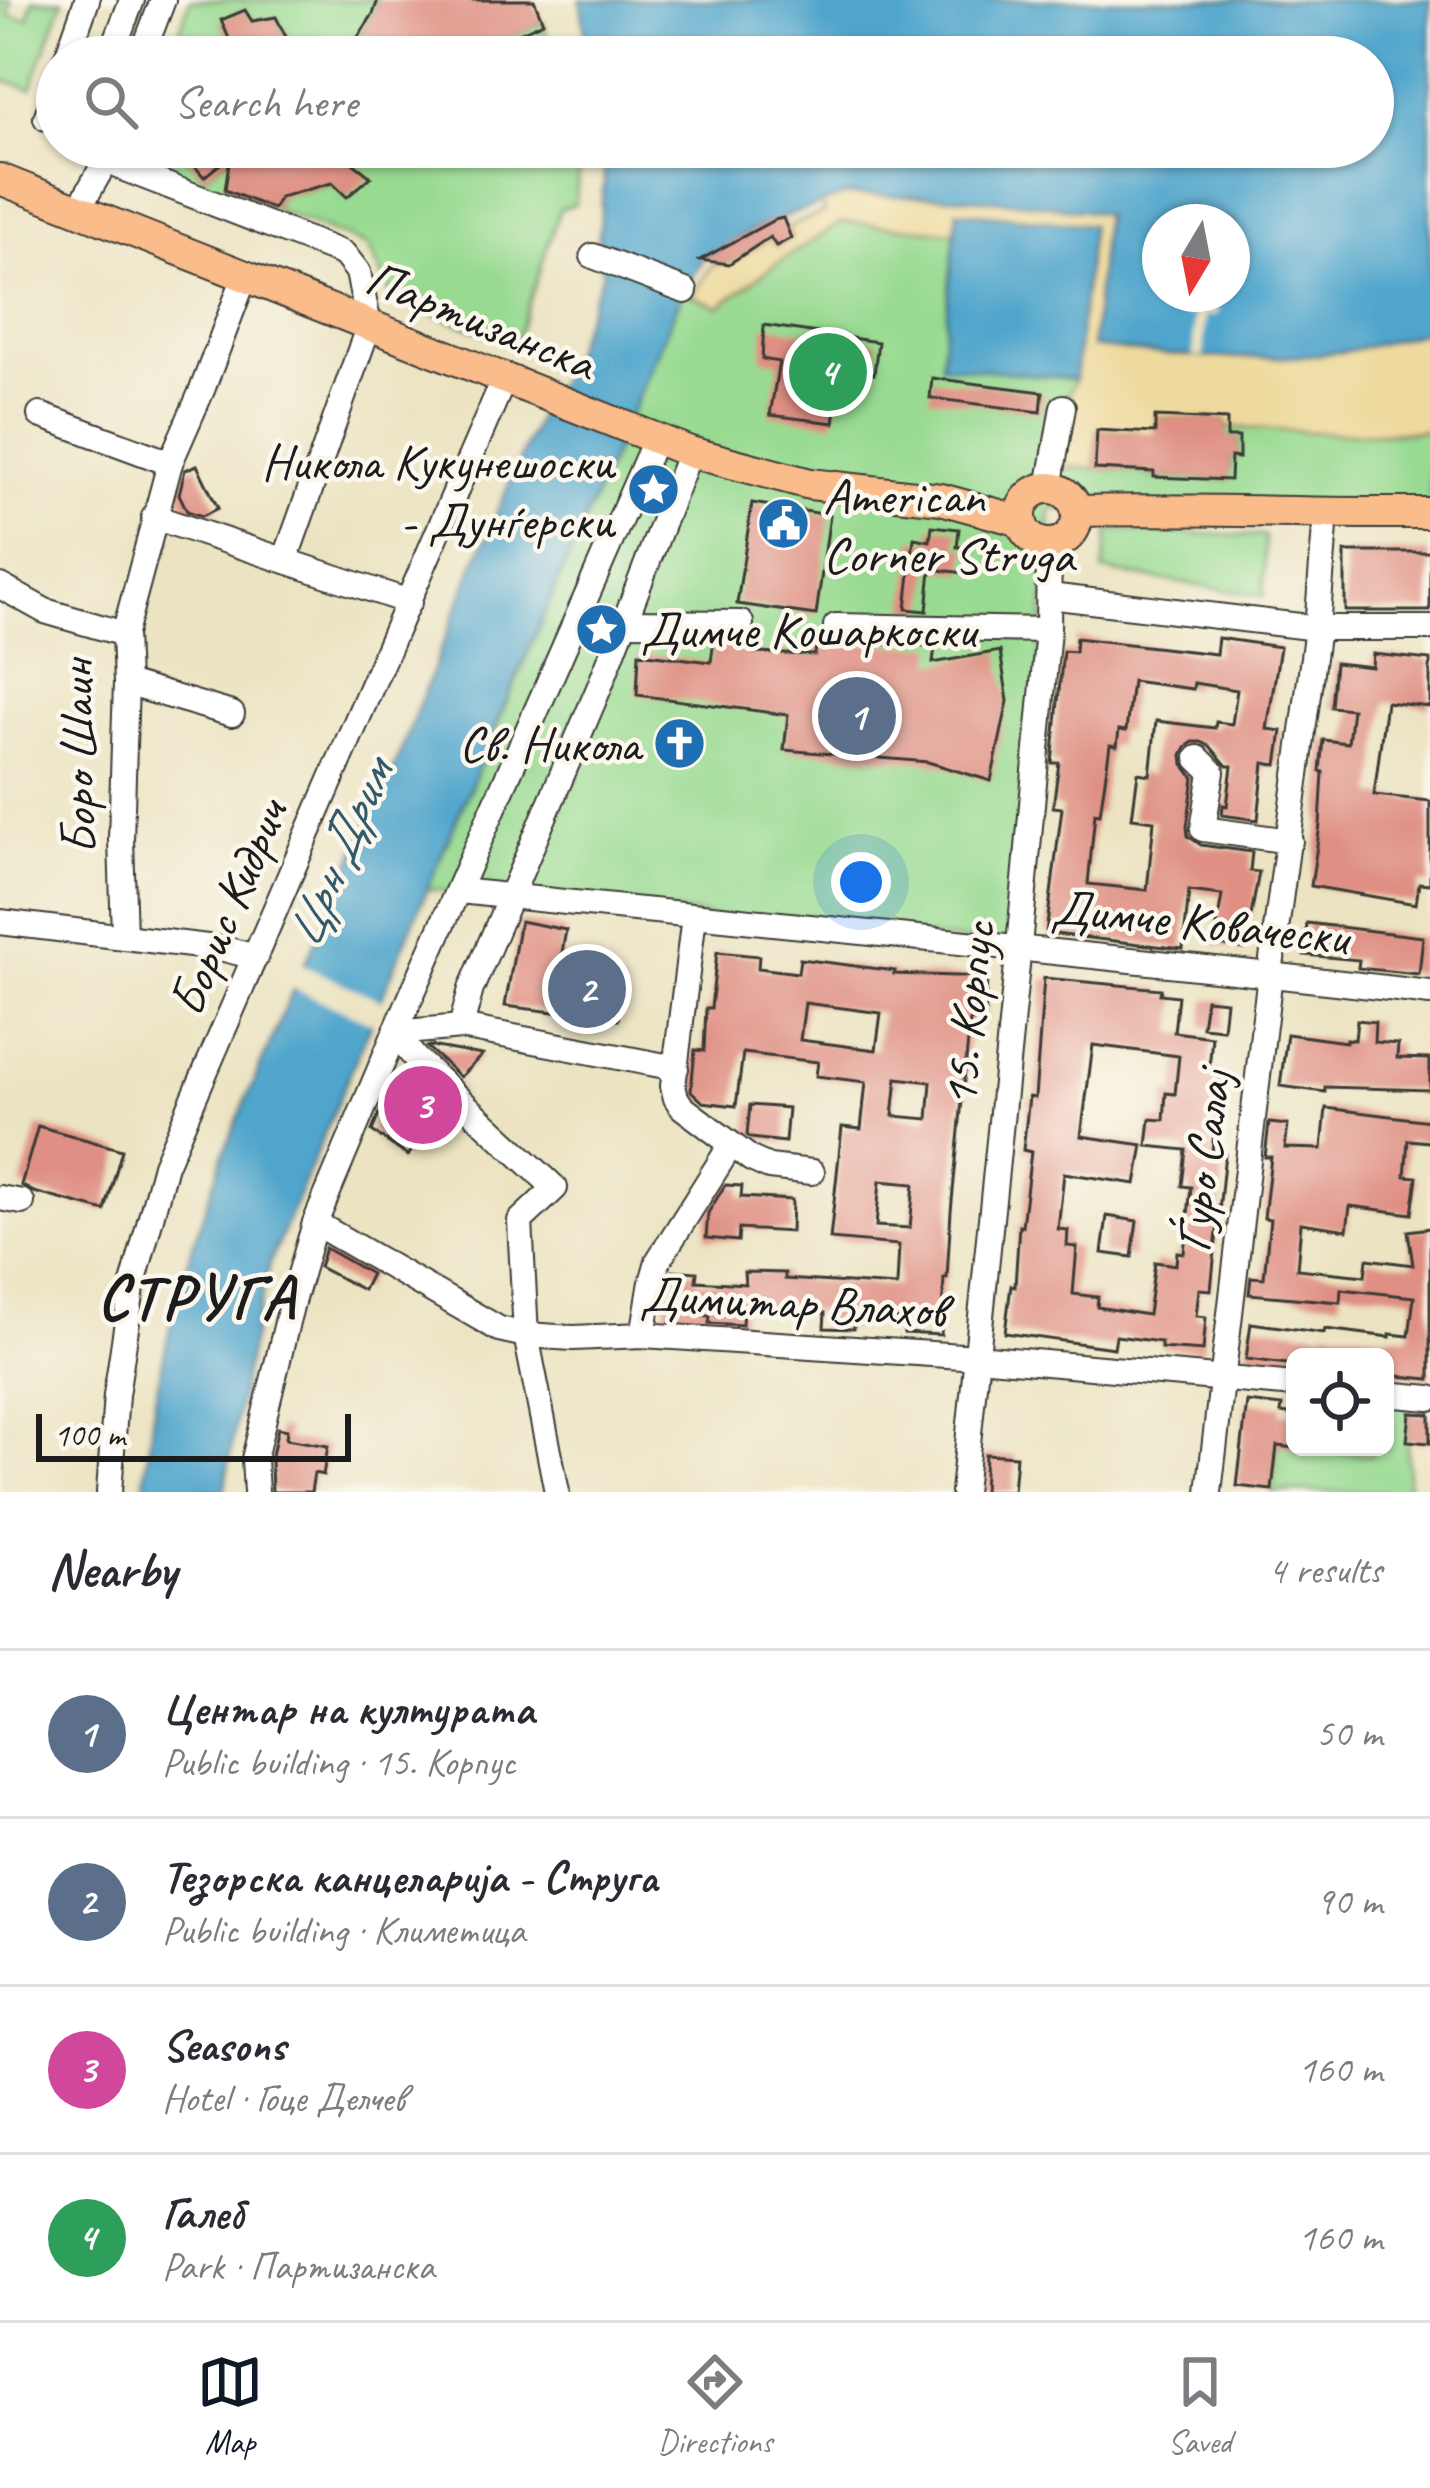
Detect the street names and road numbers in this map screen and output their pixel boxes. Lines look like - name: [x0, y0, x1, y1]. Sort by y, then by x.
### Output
- street label: Партизанска: [357, 245, 608, 396]
- street label: Боро Шаин: [43, 655, 111, 855]
- street label: Борис Кидрич: [154, 786, 303, 1025]
- street label: Димче Ковачески: [1049, 875, 1355, 970]
- street label: 15. Корпус: [926, 916, 1010, 1110]
- street label: Ѓуро Салај: [1160, 1061, 1247, 1255]
- street label: Димитар Влахов: [639, 1262, 956, 1342]

